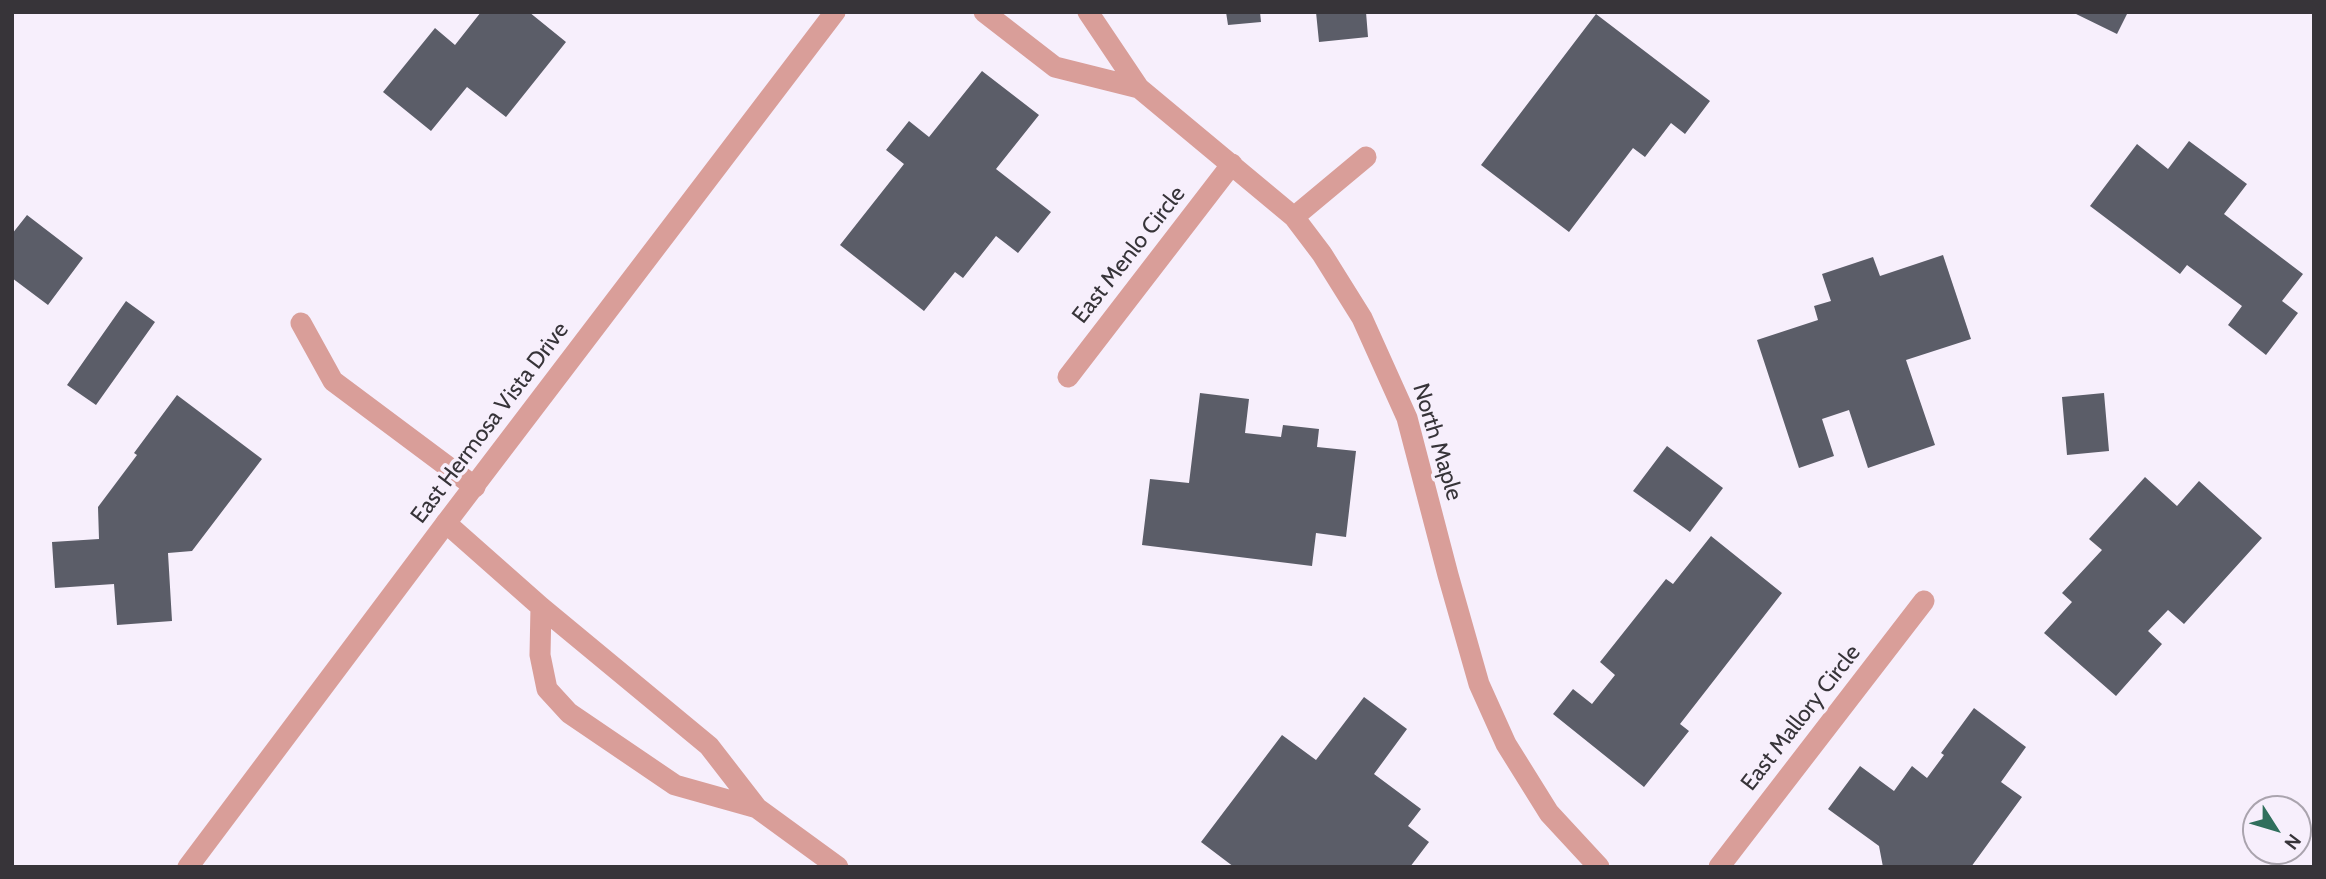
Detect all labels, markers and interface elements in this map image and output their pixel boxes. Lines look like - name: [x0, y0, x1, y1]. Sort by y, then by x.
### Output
- street label: East Menlo Circle: [1067, 181, 1191, 329]
- street label: East Hermosa Vista Drive: [405, 317, 575, 529]
- street label: North Maple: [1406, 380, 1468, 504]
- street label: East Mallory Circle: [1735, 640, 1867, 796]
- north arrow: [2242, 795, 2312, 865]
- text: N: [2279, 829, 2306, 854]

